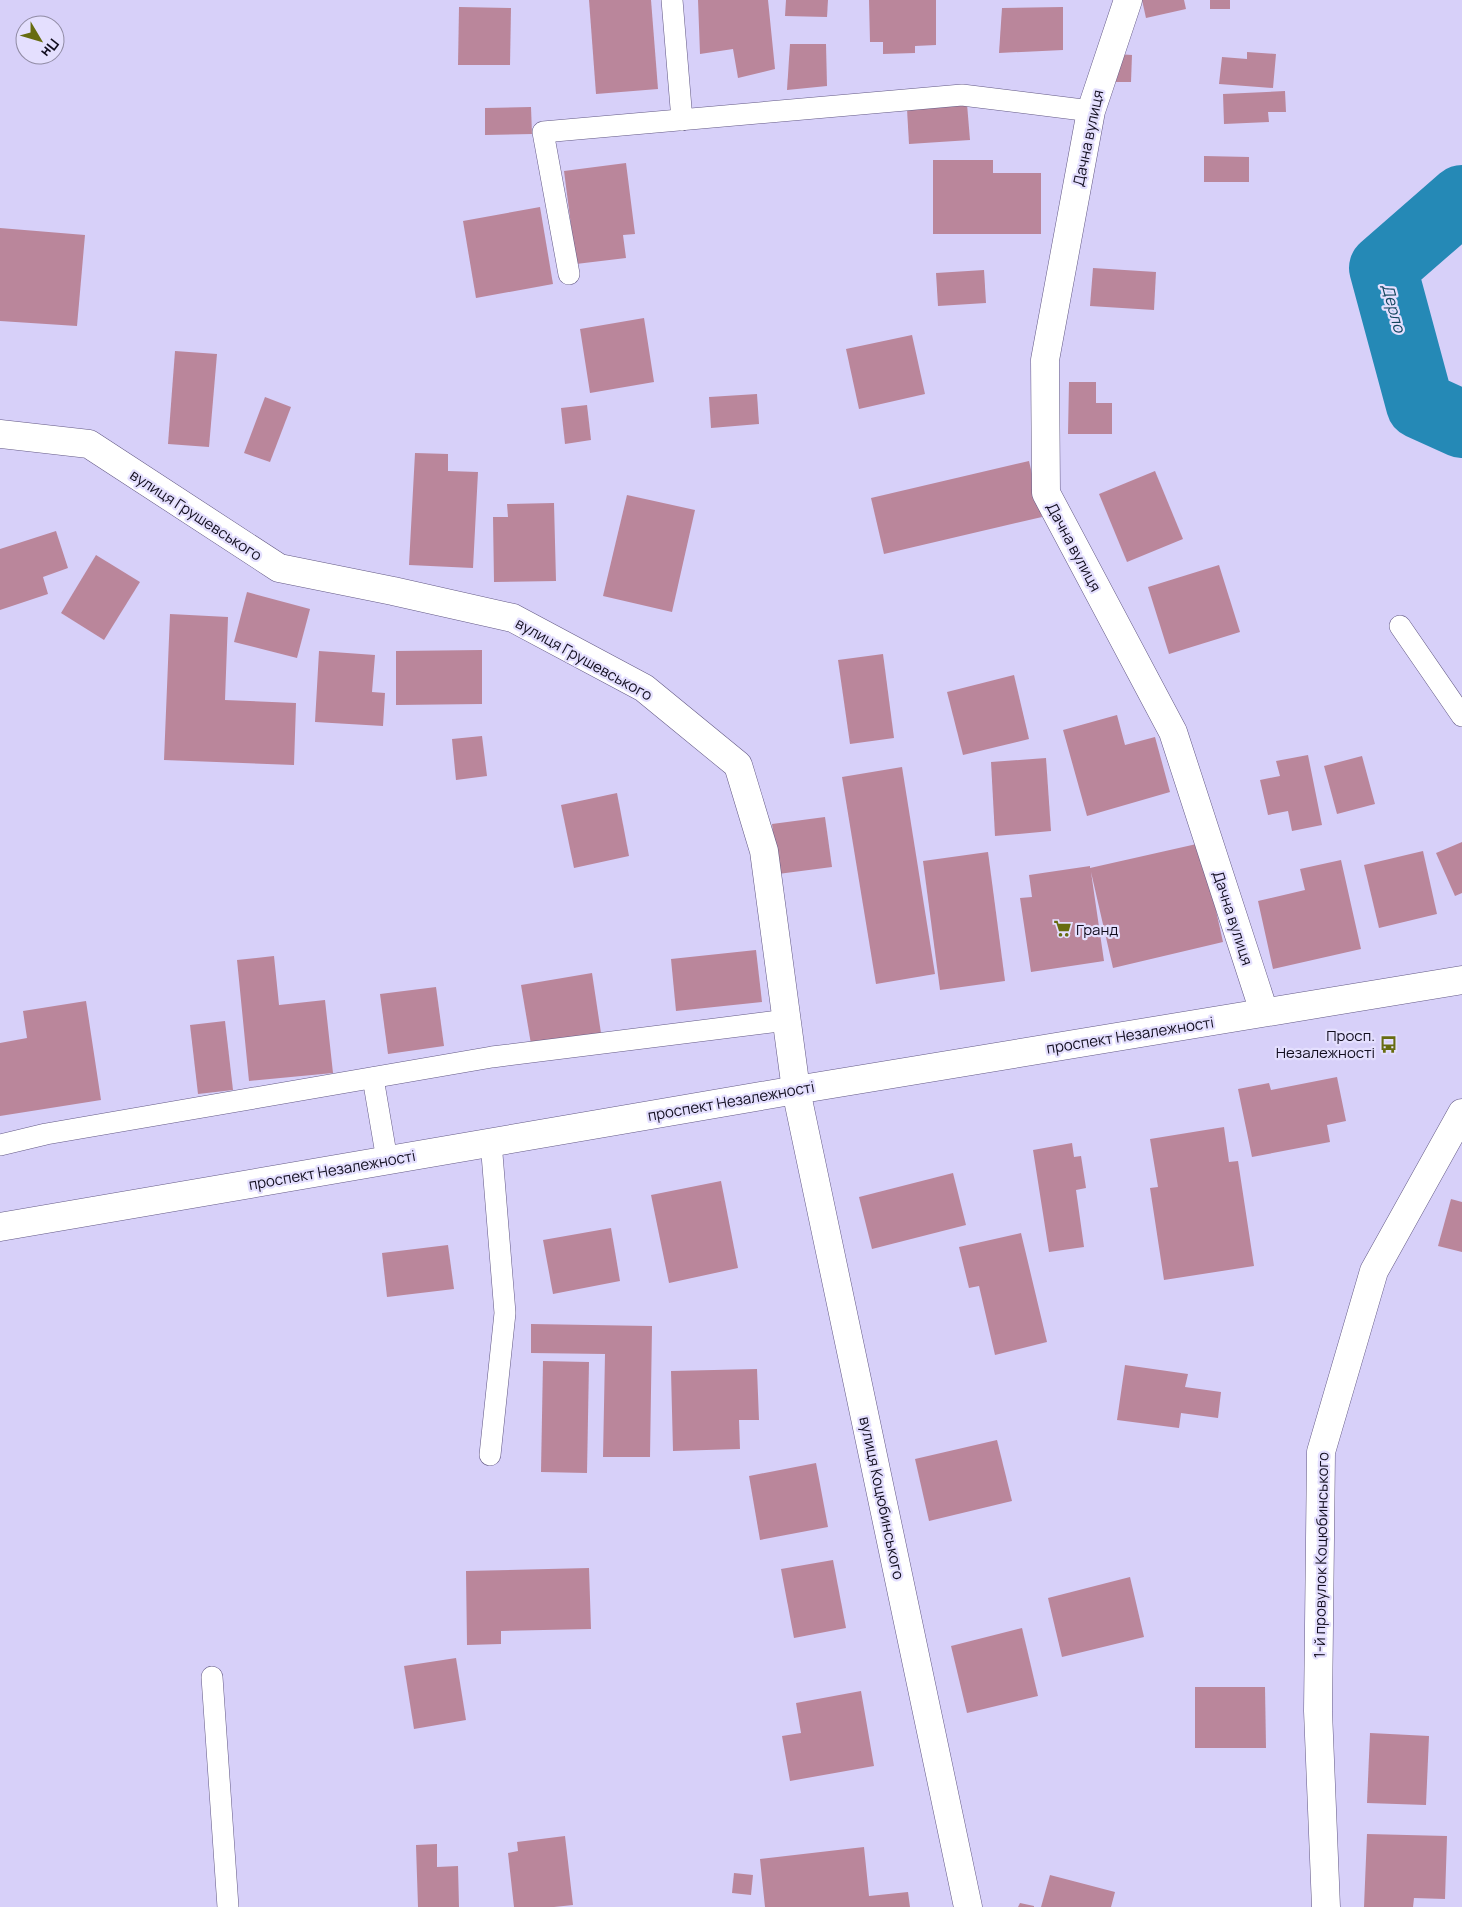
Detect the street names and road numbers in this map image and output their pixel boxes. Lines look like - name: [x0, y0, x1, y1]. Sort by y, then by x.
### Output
- street label: Дачна вулиця: [1068, 88, 1108, 188]
- street label: вулиця Грушевського: [126, 464, 266, 566]
- street label: Дачна вулиця: [1042, 499, 1106, 595]
- street label: вулиця Грушевського: [512, 613, 656, 705]
- street label: Дачна вулиця: [1208, 868, 1258, 968]
- street label: проспект Незалежності: [1045, 1011, 1215, 1059]
- street label: проспект Незалежності: [646, 1076, 816, 1126]
- street label: проспект Незалежності: [247, 1145, 417, 1195]
- street label: вулиця Коцюбинського: [854, 1415, 910, 1581]
- street label: 1-й провулок Коцюбинського: [1309, 1452, 1333, 1658]

